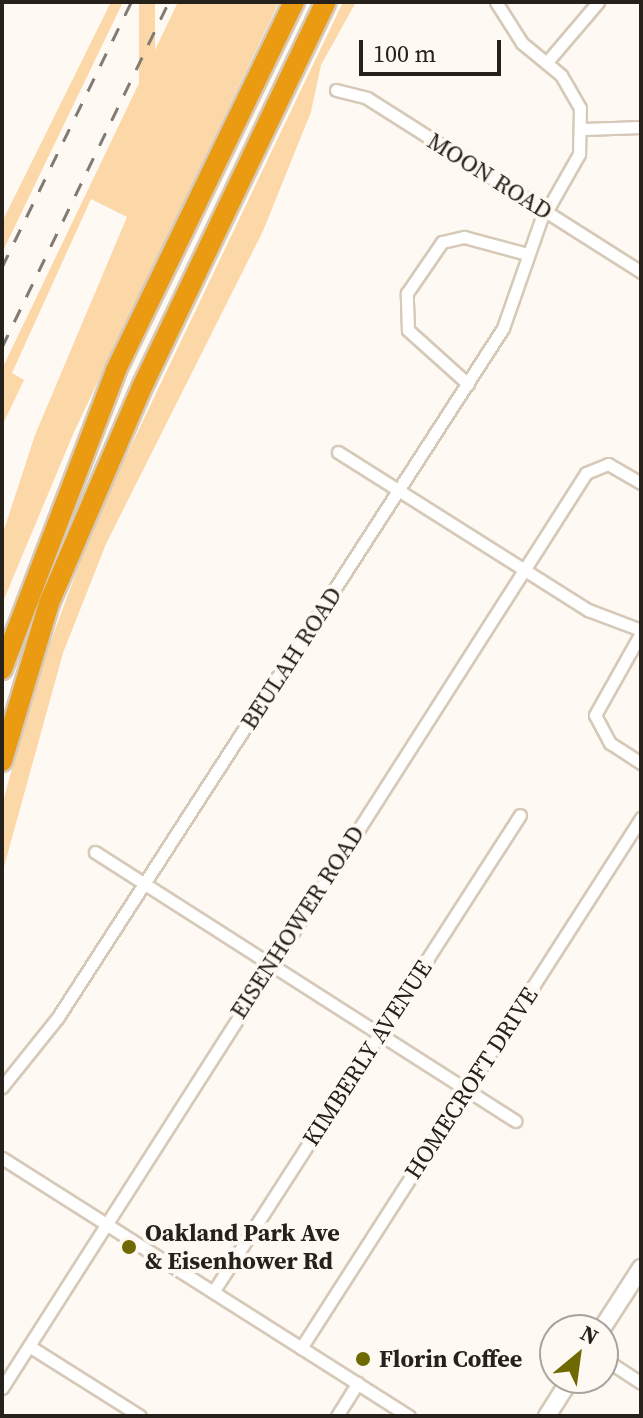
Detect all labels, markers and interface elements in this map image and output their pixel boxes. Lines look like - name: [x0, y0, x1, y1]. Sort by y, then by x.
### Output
- scale bar: [363, 24, 505, 74]
- text: 100 m: [373, 37, 436, 70]
- street label: MOON ROAD: [422, 126, 558, 226]
- street label: BEULAH ROAD: [234, 581, 348, 735]
- street label: EISENHOWER ROAD: [224, 820, 370, 1024]
- street label: KIMBERLY AVENUE: [296, 954, 438, 1152]
- street label: HOMECROFT DRIVE: [398, 982, 544, 1184]
- place label: Oakland Park Ave & Eisenhower Rd: [145, 1219, 340, 1275]
- marker: Oakland Park Ave & Eisenhower Rd: [120, 1238, 138, 1256]
- north arrow: [539, 1314, 619, 1394]
- text: N: [575, 1318, 604, 1352]
- place label: Florin Coffee: [379, 1345, 522, 1373]
- marker: Florin Coffee: [354, 1350, 372, 1368]

